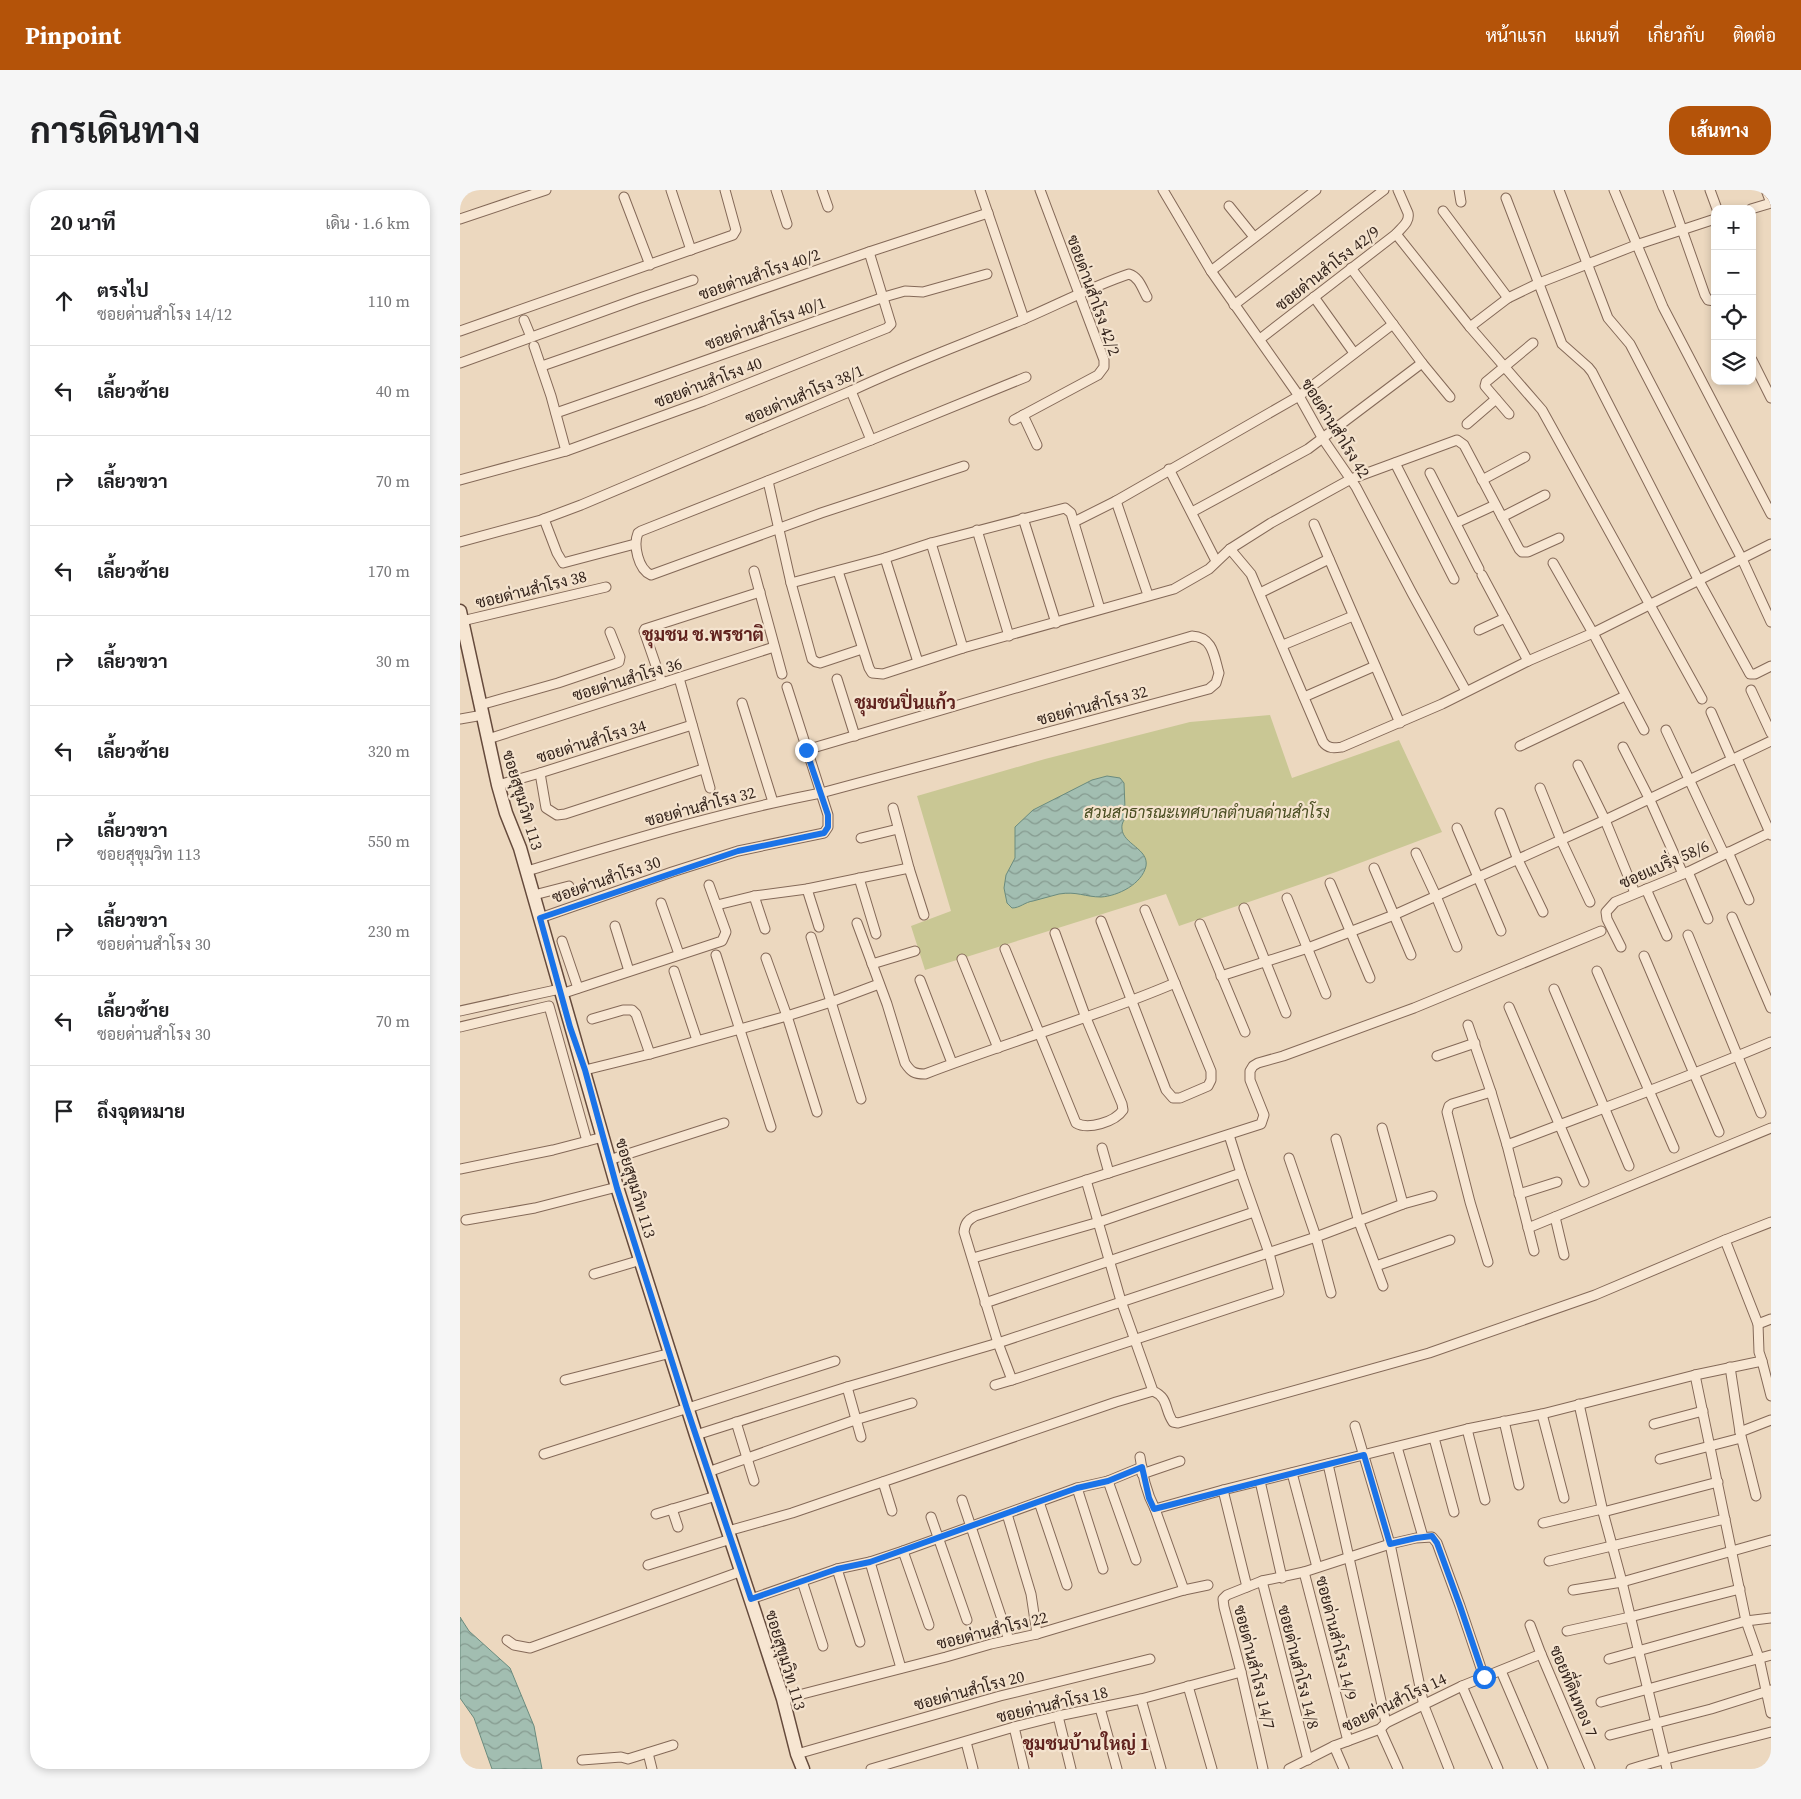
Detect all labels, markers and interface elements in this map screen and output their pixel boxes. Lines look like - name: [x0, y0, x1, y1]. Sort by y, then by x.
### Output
- text: Pinpoint: [25, 19, 121, 52]
- text: หน้าแรก: [1485, 23, 1547, 48]
- text: แผนที่: [1575, 23, 1619, 48]
- text: เกี่ยวกับ: [1647, 23, 1705, 48]
- text: ติดต่อ: [1733, 23, 1776, 48]
- button: เส้นทาง: [1669, 106, 1771, 155]
- text: การเดินทาง: [30, 107, 200, 155]
- map controls: [1711, 205, 1756, 385]
- button: +: [1711, 205, 1756, 250]
- text: 20 นาที: [50, 208, 116, 237]
- text: เดิน · 1.6 km: [325, 212, 410, 234]
- street label: ซอยด่านสำโรง 42/9: [1270, 220, 1384, 316]
- street label: ซอยด่านสำโรง 42/2: [1062, 232, 1126, 358]
- street label: ซอยด่านสำโรง 40/2: [695, 243, 823, 305]
- button: −: [1711, 250, 1756, 295]
- text: ตรงไป: [97, 277, 149, 303]
- icon: ahead: [50, 287, 78, 315]
- text: 110 m: [368, 290, 410, 312]
- street label: ซอยด่านสำโรง 40/1: [702, 291, 828, 355]
- button: locate: [1711, 295, 1756, 340]
- text: ซอยด่านสำโรง 14/12: [97, 303, 232, 325]
- button: layers: [1711, 340, 1756, 385]
- street label: ซอยด่านสำโรง 40: [651, 351, 765, 413]
- street label: ซอยด่านสำโรง 38/1: [741, 359, 867, 429]
- street label: ซอยด่านสำโรง 42: [1297, 374, 1375, 482]
- icon: left: [50, 377, 78, 405]
- text: เลี้ยวซ้าย: [97, 378, 169, 404]
- text: 40 m: [376, 380, 410, 402]
- icon: right: [50, 467, 78, 495]
- text: เลี้ยวขวา: [97, 468, 168, 494]
- text: 70 m: [376, 470, 410, 492]
- icon: left: [50, 557, 78, 585]
- text: เลี้ยวซ้าย: [97, 558, 169, 584]
- text: 170 m: [368, 560, 410, 582]
- street label: ซอยด่านสำโรง 38: [473, 565, 589, 613]
- district label: ชุมชน ช.พรชาติ: [642, 622, 764, 649]
- icon: right: [50, 647, 78, 675]
- text: เลี้ยวขวา: [97, 648, 168, 674]
- text: 30 m: [376, 650, 410, 672]
- street label: ซอยด่านสำโรง 36: [569, 652, 685, 706]
- street label: ซอยด่านสำโรง 32: [1034, 680, 1150, 730]
- district label: ชุมชนปิ่นแก้ว: [854, 688, 956, 717]
- street label: ซอยด่านสำโรง 34: [533, 714, 649, 768]
- icon: left: [50, 737, 78, 765]
- text: เลี้ยวซ้าย: [97, 738, 169, 764]
- route end: [795, 739, 818, 762]
- text: 320 m: [368, 740, 410, 762]
- street label: ซอยสุขุมวิท 113: [496, 747, 549, 853]
- street label: ซอยด่านสำโรง 32: [642, 781, 758, 831]
- park label: สวนสาธารณะเทศบาลตำบลด่านสำโรง: [1084, 801, 1330, 823]
- text: เลี้ยวขวา: [97, 817, 168, 843]
- icon: right: [50, 827, 78, 855]
- text: 550 m: [368, 830, 410, 852]
- street label: ซอยแบริ่ง 58/6: [1615, 832, 1712, 894]
- text: ซอยสุขุมวิท 113: [97, 843, 200, 865]
- street label: ซอยด่านสำโรง 30: [549, 850, 663, 908]
- text: เลี้ยวขวา: [97, 907, 168, 933]
- icon: right: [50, 917, 78, 945]
- text: 230 m: [368, 920, 410, 942]
- text: ซอยด่านสำโรง 30: [97, 933, 211, 955]
- text: เลี้ยวซ้าย: [97, 997, 169, 1023]
- icon: left: [50, 1007, 78, 1035]
- text: 70 m: [376, 1010, 410, 1032]
- text: ซอยด่านสำโรง 30: [97, 1023, 211, 1045]
- icon: arrive: [50, 1097, 78, 1125]
- text: ถึงจุดหมาย: [97, 1098, 185, 1124]
- street label: ซอยสุขุมวิท 113: [609, 1135, 662, 1241]
- street label: ซอยด่านสำโรง 14/9: [1311, 1574, 1363, 1702]
- street label: ซอยด่านสำโรง 14/7: [1229, 1603, 1281, 1731]
- street label: ซอยด่านสำโรง 14/8: [1273, 1603, 1325, 1731]
- street label: ซอยด่านสำโรง 22: [934, 1606, 1050, 1654]
- street label: ซอยสุขุมวิท 113: [759, 1607, 812, 1713]
- street label: ซอยที่ดินทอง 7: [1545, 1641, 1606, 1740]
- street label: ซอยด่านสำโรง 20: [911, 1665, 1027, 1715]
- route start: [1473, 1666, 1496, 1689]
- street label: ซอยด่านสำโรง 14: [1338, 1667, 1450, 1737]
- street label: ซอยด่านสำโรง 18: [994, 1680, 1110, 1728]
- district label: ชุมชนบ้านใหญ่ 1: [1022, 1731, 1150, 1758]

